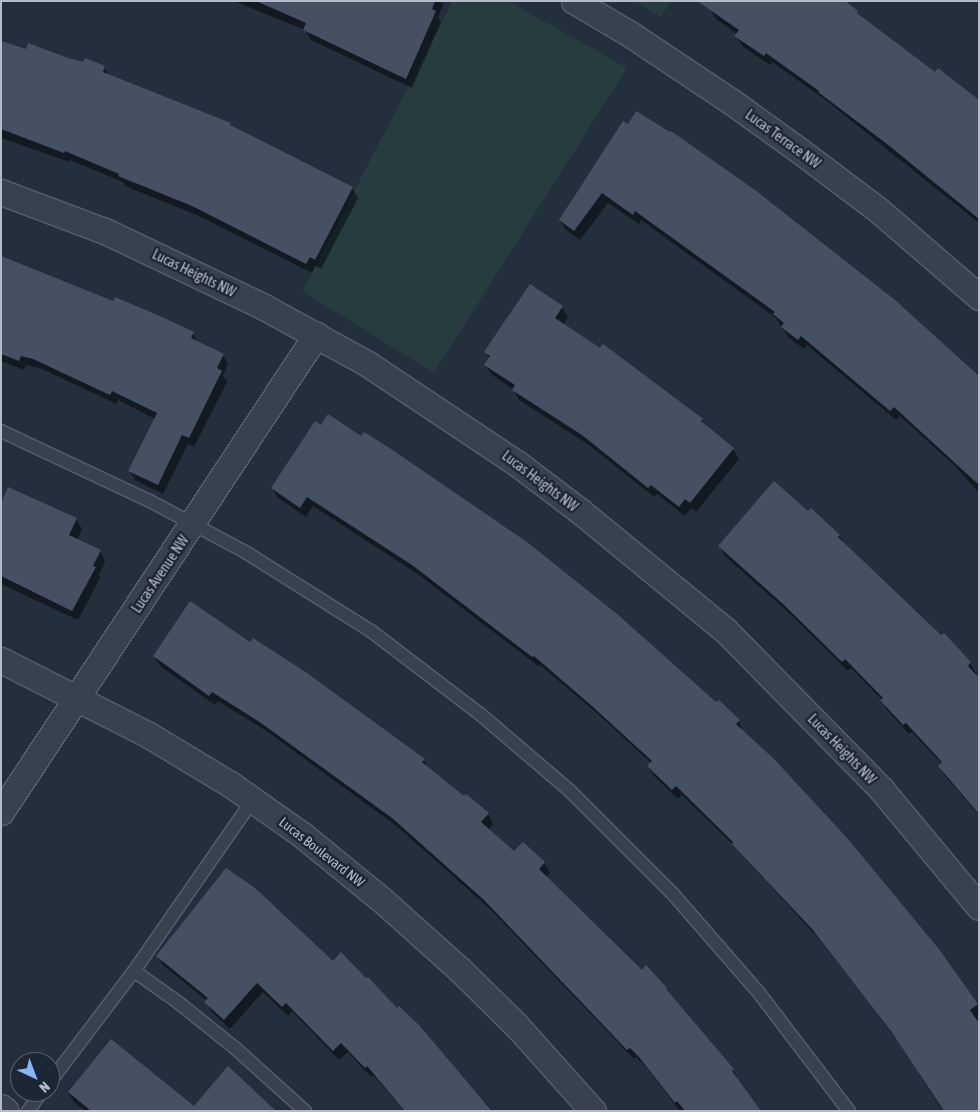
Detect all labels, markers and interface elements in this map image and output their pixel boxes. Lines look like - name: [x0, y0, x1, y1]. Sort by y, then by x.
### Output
- street label: Lucas Terrace NW: [742, 106, 824, 172]
- street label: Lucas Heights NW: [150, 246, 238, 300]
- street label: Lucas Heights NW: [499, 447, 581, 515]
- street label: Lucas Avenue NW: [128, 532, 192, 616]
- street label: Lucas Heights NW: [805, 711, 879, 787]
- street label: Lucas Boulevard NW: [276, 813, 368, 891]
- north arrow: [10, 1052, 60, 1102]
- text: N: [36, 1079, 53, 1096]

